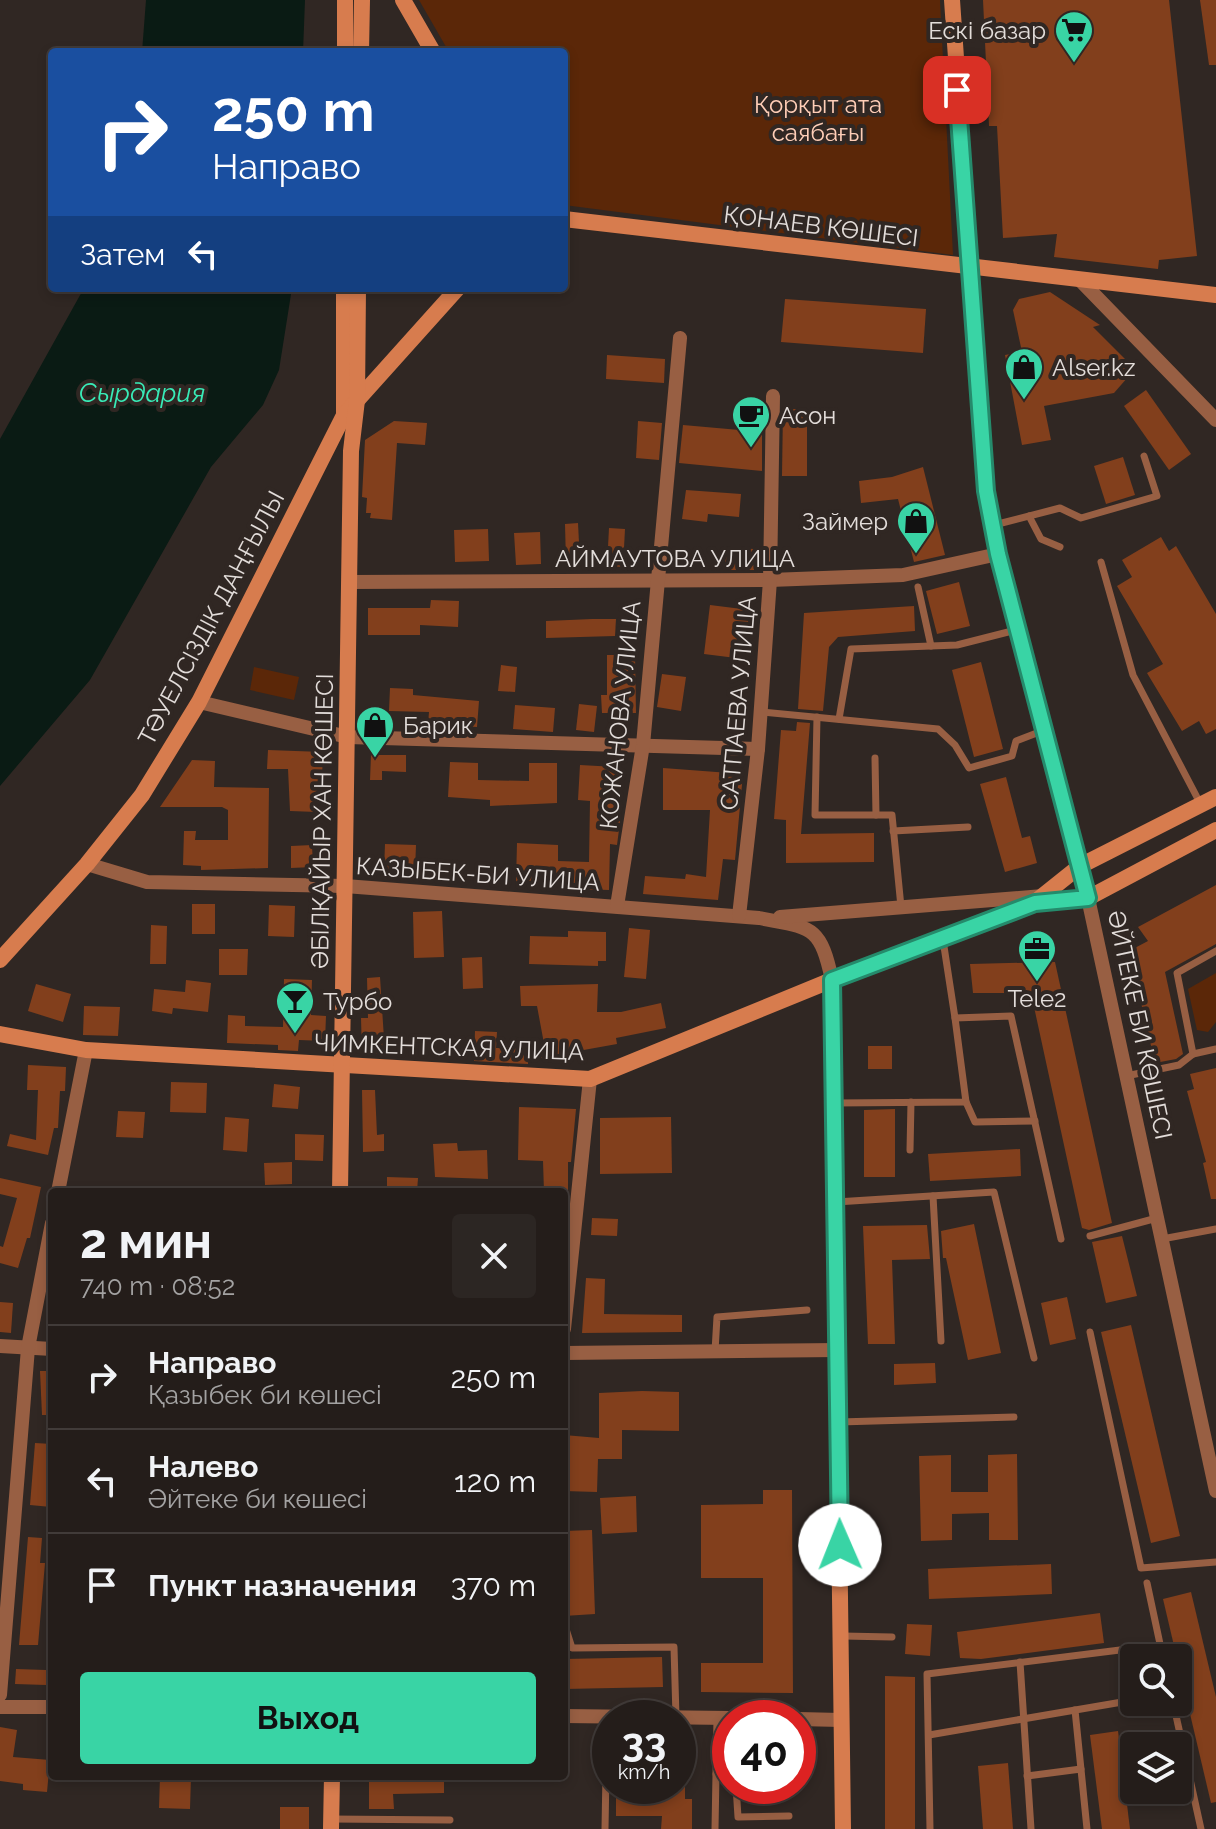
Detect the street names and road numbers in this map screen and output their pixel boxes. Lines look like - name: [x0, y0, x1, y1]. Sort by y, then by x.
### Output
- street label: ҚОНАЕВ КӨШЕСІ: [722, 200, 920, 252]
- street label: ТӘУЕЛСІЗДІК ДАҢҒЫЛЫ: [132, 486, 290, 750]
- street label: АЙМАУТОВА УЛИЦА: [555, 544, 795, 573]
- street label: САТПАЕВА УЛИЦА: [714, 595, 762, 811]
- street label: КОЖАНОВА УЛИЦА: [594, 599, 646, 831]
- street label: ӘБІЛҚАЙЫР ХАН КӨШЕСІ: [305, 673, 339, 969]
- street label: КАЗЫБЕК-БИ УЛИЦА: [355, 851, 601, 897]
- street label: ӘЙТЕКЕ БИ КӨШЕСІ: [1102, 908, 1178, 1142]
- street label: ЧИМКЕНТСКАЯ УЛИЦА: [314, 1028, 584, 1066]

